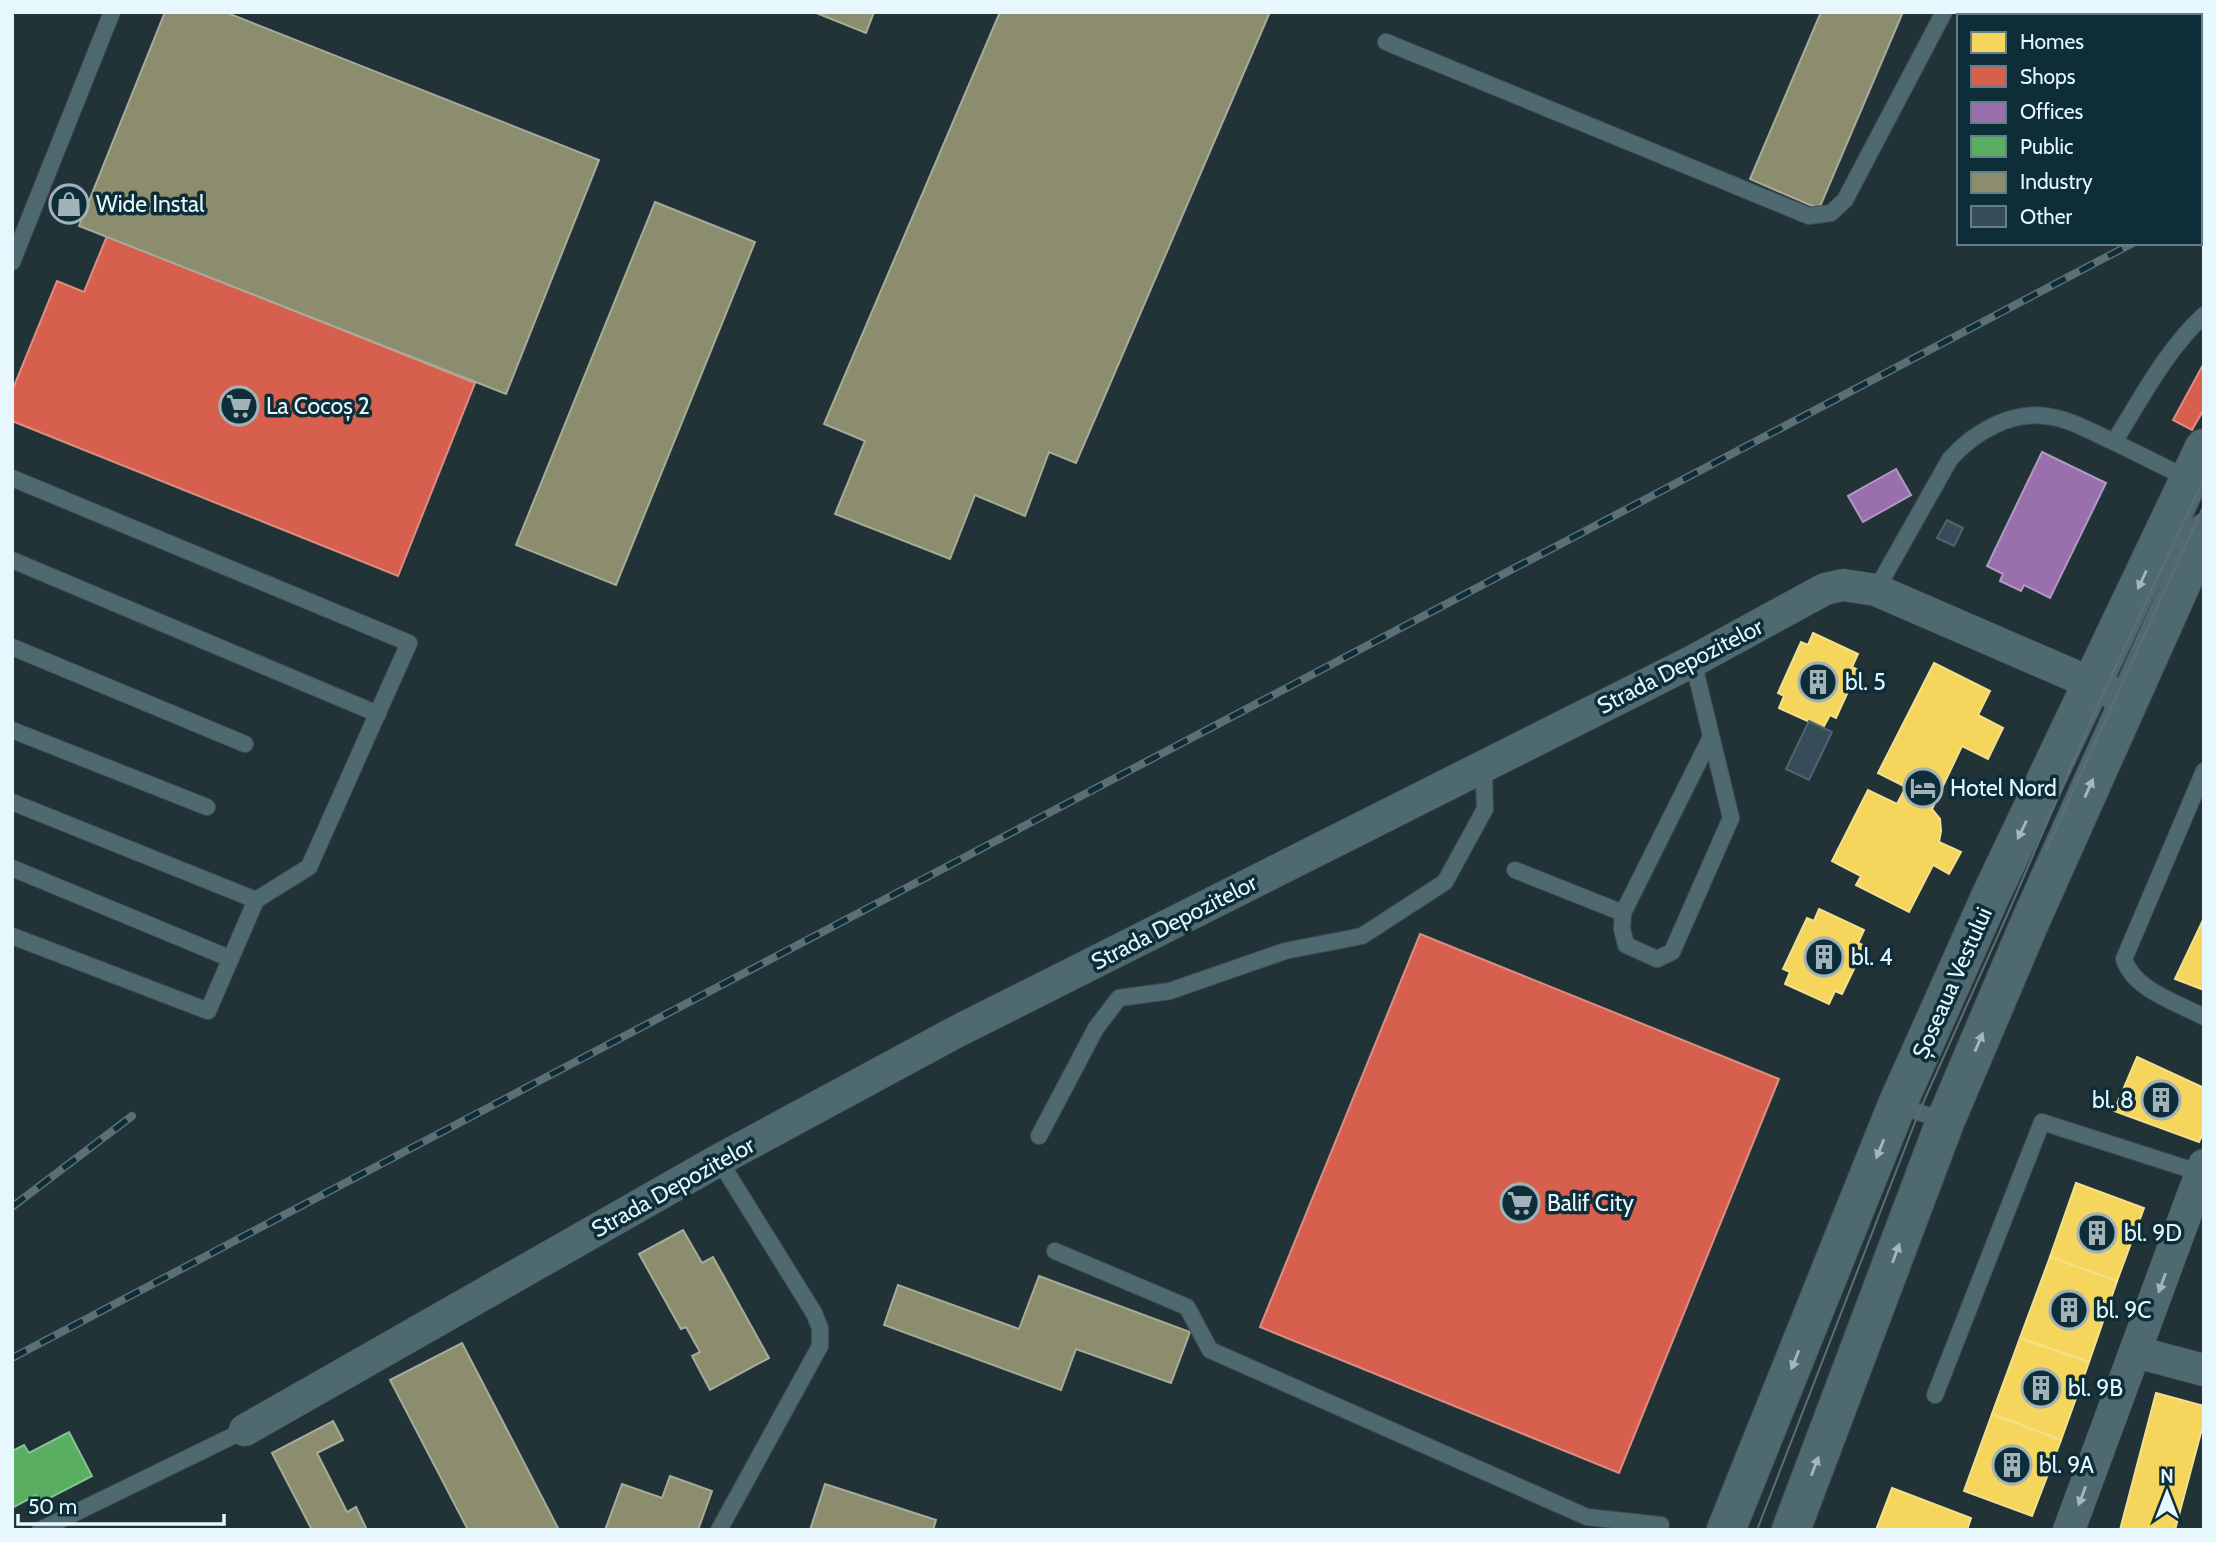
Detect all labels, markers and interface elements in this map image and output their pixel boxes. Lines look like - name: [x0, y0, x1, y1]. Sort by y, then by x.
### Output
- legend: [1957, 14, 2202, 245]
- text: Homes: [2020, 29, 2084, 54]
- text: Shops: [2020, 64, 2076, 89]
- text: Offices: [2020, 99, 2084, 124]
- text: Public: [2020, 134, 2074, 159]
- text: Industry: [2020, 169, 2093, 194]
- shop icon: Wide Instal: [48, 183, 90, 225]
- place label: Wide Instal: [96, 190, 205, 218]
- text: Other: [2020, 204, 2072, 229]
- supermarket icon: La Cocoș 2: [218, 385, 260, 427]
- place label: La Cocoș 2: [266, 392, 370, 421]
- one-way arrow: [2136, 570, 2147, 590]
- street label: Strada Depozitelor: [1593, 612, 1768, 720]
- building icon: bl. 5: [1797, 661, 1839, 703]
- place label: bl. 5: [1845, 668, 1886, 696]
- hotel icon: Hotel Nord: [1902, 767, 1944, 809]
- place label: Hotel Nord: [1950, 774, 2057, 802]
- one-way arrow: [2083, 778, 2095, 798]
- one-way arrow: [2017, 820, 2028, 840]
- street label: Strada Depozitelor: [1087, 868, 1262, 976]
- street label: Șoseaua Vestului: [1906, 903, 1999, 1063]
- building icon: bl. 4: [1803, 936, 1845, 978]
- place label: bl. 4: [1851, 943, 1892, 971]
- one-way arrow: [1974, 1031, 1985, 1052]
- building icon: bl. 8: [2140, 1079, 2182, 1121]
- place label: bl. 8: [2092, 1086, 2134, 1114]
- street label: Strada Depozitelor: [587, 1130, 760, 1243]
- one-way arrow: [1874, 1139, 1885, 1160]
- supermarket icon: Balif City: [1499, 1182, 1541, 1224]
- place label: Balif City: [1547, 1189, 1634, 1217]
- building icon: bl. 9D: [2076, 1212, 2118, 1254]
- place label: bl. 9D: [2124, 1219, 2182, 1247]
- one-way arrow: [1891, 1243, 1902, 1264]
- one-way arrow: [2156, 1273, 2167, 1294]
- building icon: bl. 9C: [2048, 1289, 2090, 1331]
- place label: bl. 9C: [2096, 1296, 2151, 1324]
- one-way arrow: [1789, 1350, 1800, 1371]
- building icon: bl. 9B: [2020, 1367, 2062, 1409]
- place label: bl. 9B: [2068, 1374, 2123, 1402]
- building icon: bl. 9A: [1991, 1444, 2033, 1486]
- place label: bl. 9A: [2039, 1451, 2094, 1479]
- one-way arrow: [1810, 1455, 1821, 1476]
- north arrow: [2132, 1458, 2202, 1528]
- text: N: [2160, 1465, 2174, 1488]
- scale bar: [18, 1482, 224, 1526]
- one-way arrow: [2076, 1486, 2087, 1507]
- text: 50 m: [28, 1494, 77, 1519]

